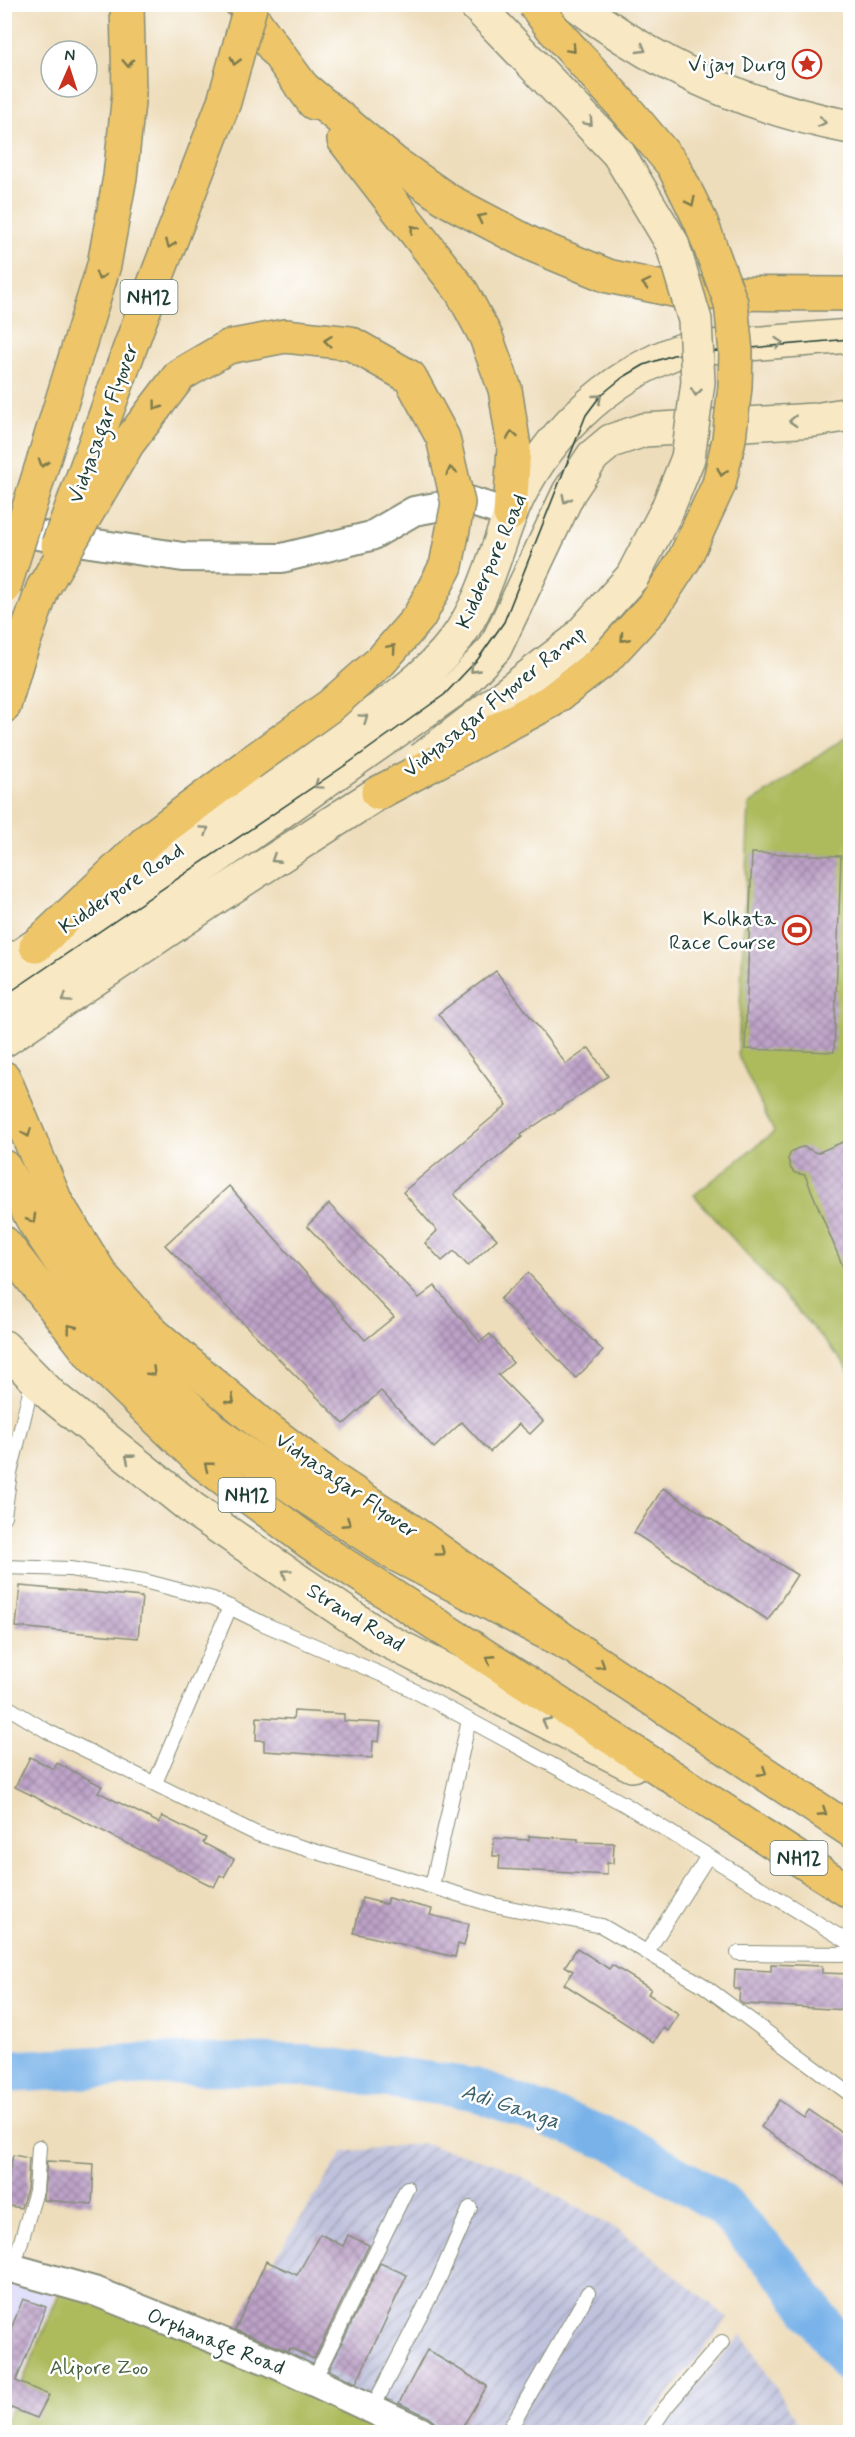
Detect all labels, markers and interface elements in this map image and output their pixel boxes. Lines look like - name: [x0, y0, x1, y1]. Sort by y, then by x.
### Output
- north arrow: [39, 39, 99, 99]
- one-way arrow: [636, 41, 646, 53]
- one-way arrow: [565, 43, 576, 53]
- text: N: [64, 45, 76, 66]
- place icon: Vijay Durg: [791, 48, 823, 80]
- place label: Vijay Durg: [688, 51, 786, 80]
- one-way arrow: [230, 56, 243, 66]
- one-way arrow: [122, 58, 135, 67]
- one-way arrow: [581, 115, 592, 126]
- one-way arrow: [817, 115, 826, 127]
- one-way arrow: [684, 196, 695, 207]
- one-way arrow: [477, 214, 487, 225]
- one-way arrow: [410, 225, 421, 236]
- one-way arrow: [164, 239, 177, 249]
- one-way arrow: [95, 270, 108, 281]
- one-way arrow: [641, 278, 651, 291]
- road number: NH12: [120, 280, 178, 314]
- one-way arrow: [323, 335, 332, 348]
- one-way arrow: [774, 336, 783, 349]
- street label: Vidyasagar Flyover: [62, 339, 148, 508]
- one-way arrow: [691, 388, 703, 397]
- one-way arrow: [591, 394, 602, 405]
- one-way arrow: [153, 399, 164, 410]
- one-way arrow: [788, 415, 797, 428]
- one-way arrow: [506, 430, 519, 440]
- one-way arrow: [38, 457, 50, 468]
- one-way arrow: [445, 467, 458, 477]
- one-way arrow: [716, 467, 729, 477]
- street label: Kidderpore Road: [450, 489, 534, 633]
- one-way arrow: [561, 492, 573, 503]
- street label: Vidyasagar Flyover Ramp: [397, 619, 593, 786]
- one-way arrow: [620, 632, 631, 642]
- one-way arrow: [385, 644, 396, 655]
- one-way arrow: [470, 663, 481, 673]
- one-way arrow: [358, 714, 369, 725]
- one-way arrow: [314, 778, 325, 789]
- one-way arrow: [199, 826, 210, 837]
- street label: Kidderpore Road: [54, 837, 190, 941]
- one-way arrow: [271, 852, 282, 863]
- place label: Kolkata Race Course: [669, 905, 776, 957]
- sports icon: Kolkata Race Course: [781, 914, 813, 946]
- one-way arrow: [61, 992, 72, 1003]
- one-way arrow: [20, 1126, 32, 1137]
- one-way arrow: [25, 1213, 37, 1223]
- one-way arrow: [67, 1324, 78, 1335]
- one-way arrow: [145, 1365, 156, 1376]
- one-way arrow: [225, 1393, 235, 1404]
- street label: Vidyasagar Flyover: [268, 1426, 424, 1547]
- one-way arrow: [125, 1455, 136, 1466]
- one-way arrow: [204, 1462, 215, 1473]
- road number: NH12: [218, 1478, 276, 1512]
- one-way arrow: [340, 1516, 351, 1527]
- one-way arrow: [435, 1545, 446, 1556]
- one-way arrow: [282, 1569, 293, 1580]
- street label: Strand Road: [301, 1577, 410, 1659]
- one-way arrow: [486, 1655, 497, 1666]
- one-way arrow: [594, 1657, 605, 1668]
- one-way arrow: [542, 1717, 553, 1729]
- one-way arrow: [756, 1765, 767, 1776]
- one-way arrow: [817, 1804, 827, 1816]
- road number: NH12: [770, 1841, 828, 1875]
- water label: Adi Ganga: [458, 2078, 563, 2137]
- street label: Orphanage Road: [142, 2302, 289, 2384]
- park label: Alipore Zoo: [50, 2354, 149, 2382]

